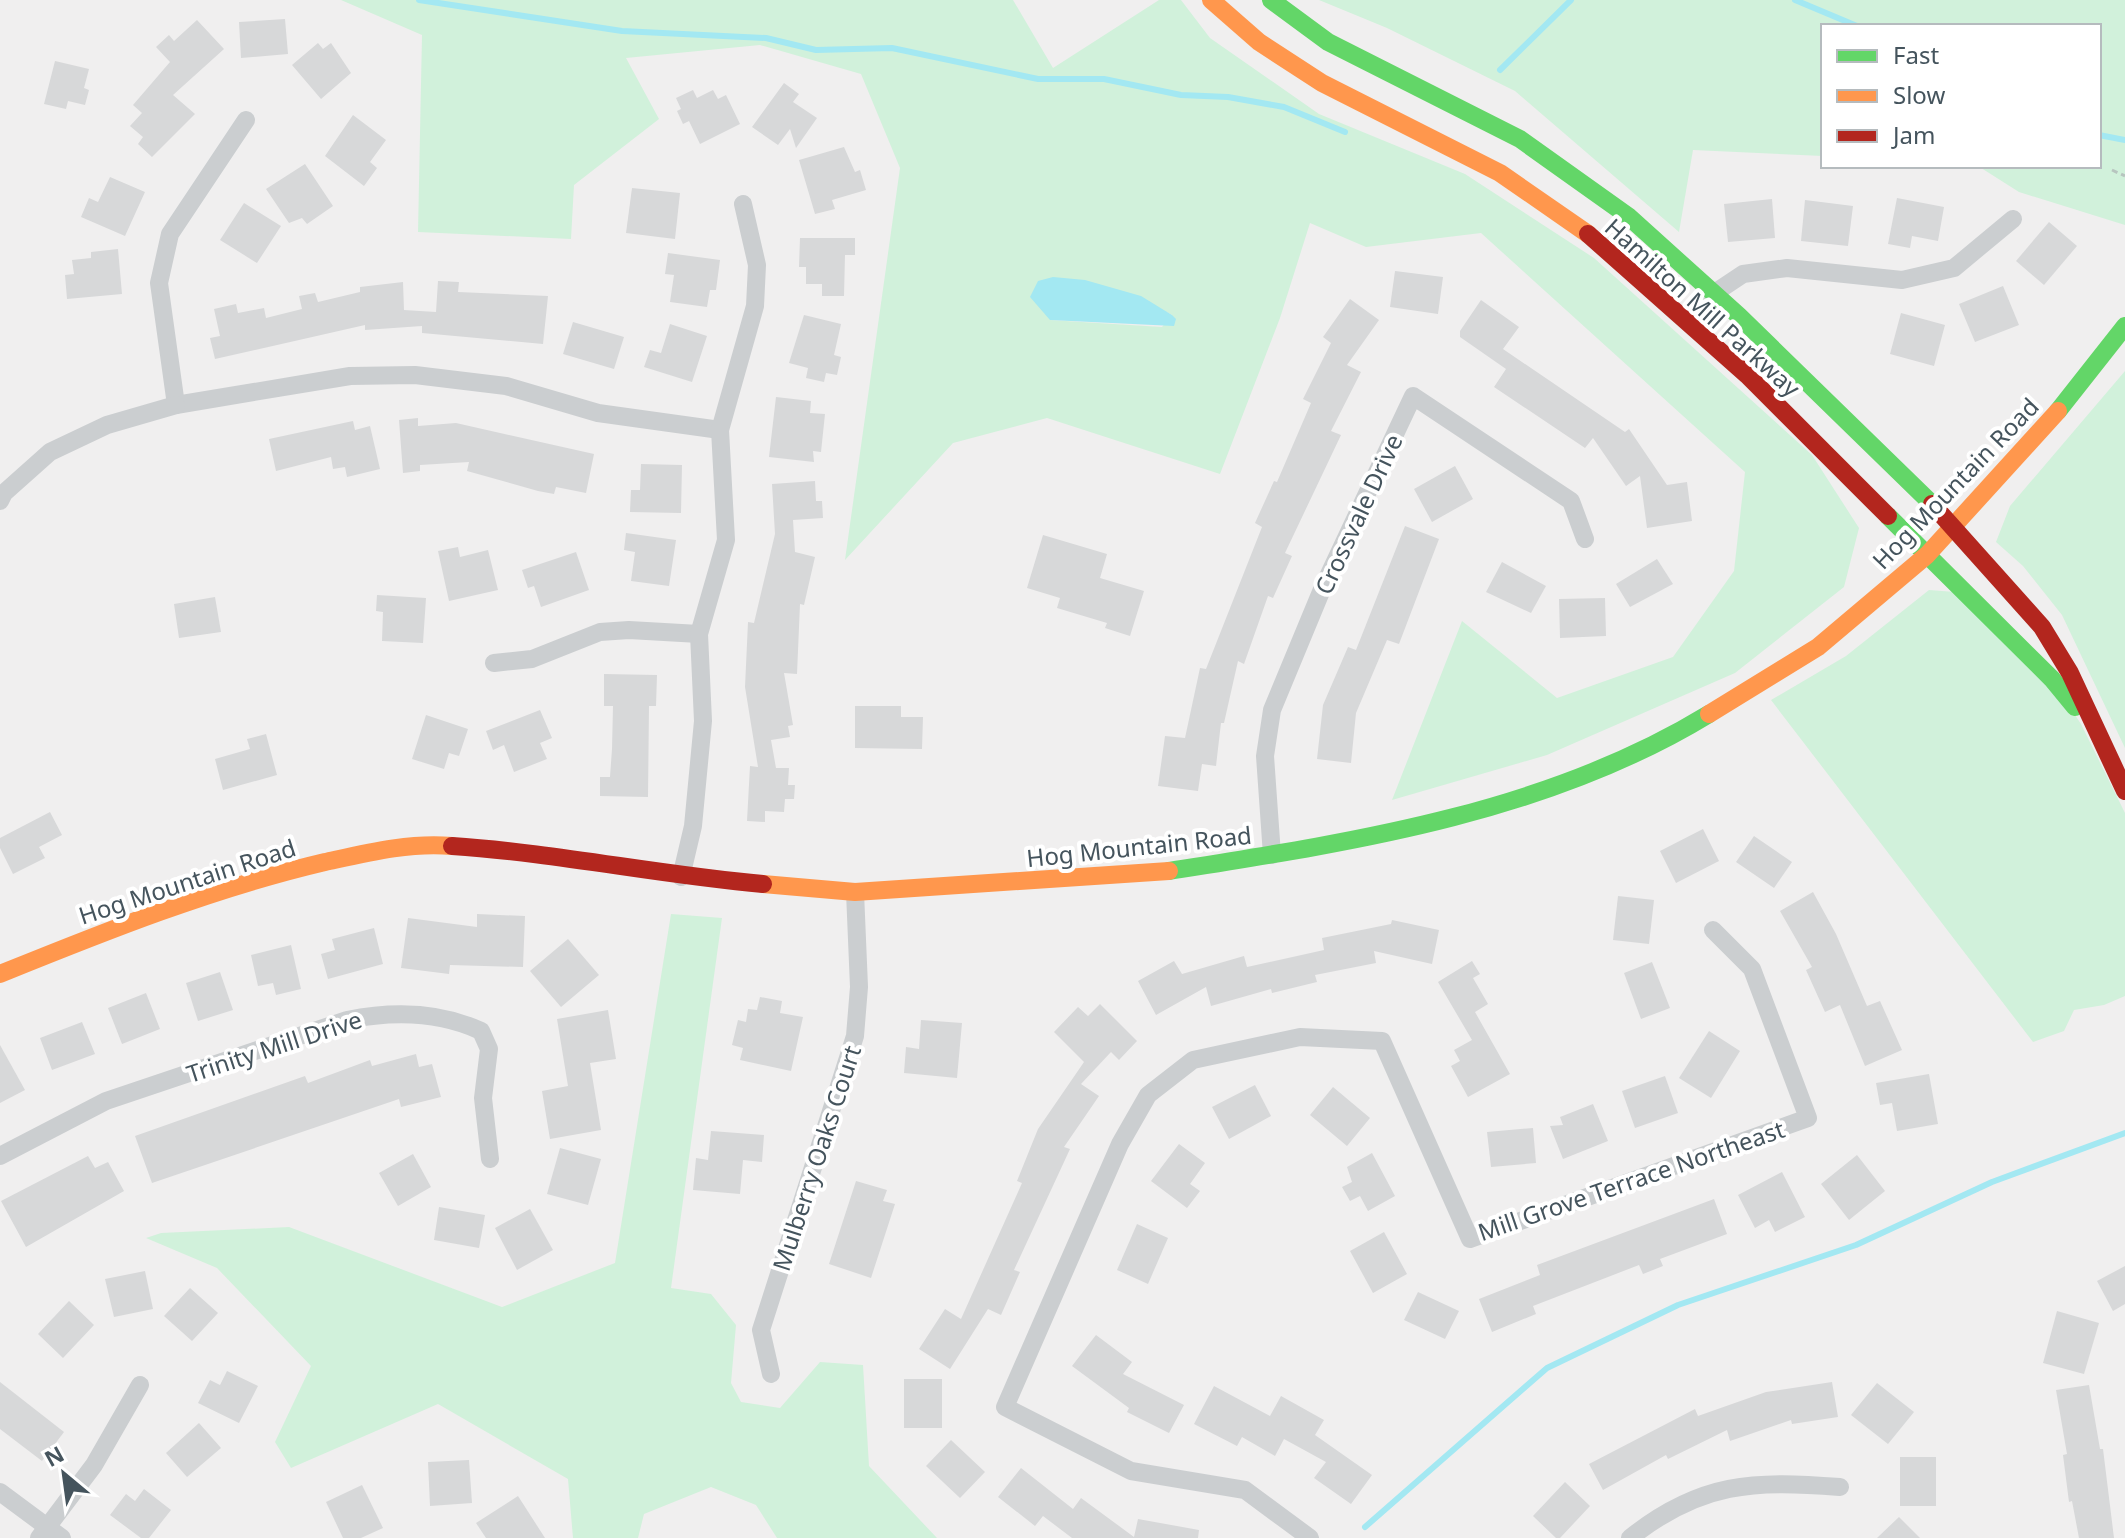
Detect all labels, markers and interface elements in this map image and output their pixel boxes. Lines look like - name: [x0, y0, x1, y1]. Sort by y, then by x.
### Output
- legend: [1821, 24, 2101, 168]
- text: Fast: [1893, 38, 1939, 71]
- text: Slow: [1893, 78, 1945, 111]
- text: Jam: [1891, 118, 1935, 151]
- street label: Hamilton Mill Parkway: [1598, 210, 1808, 404]
- street label: Hog Mountain Road: [1865, 390, 2045, 576]
- street label: Crossvale Drive: [1306, 429, 1410, 599]
- street label: Hog Mountain Road: [1025, 818, 1253, 874]
- street label: Hog Mountain Road: [74, 830, 300, 932]
- street label: Trinity Mill Drive: [182, 1002, 366, 1090]
- street label: Mulberry Oaks Court: [764, 1041, 868, 1275]
- street label: Mill Grove Terrace Northeast: [1473, 1112, 1789, 1248]
- north arrow: [24, 1434, 104, 1514]
- text: N: [39, 1438, 69, 1473]

